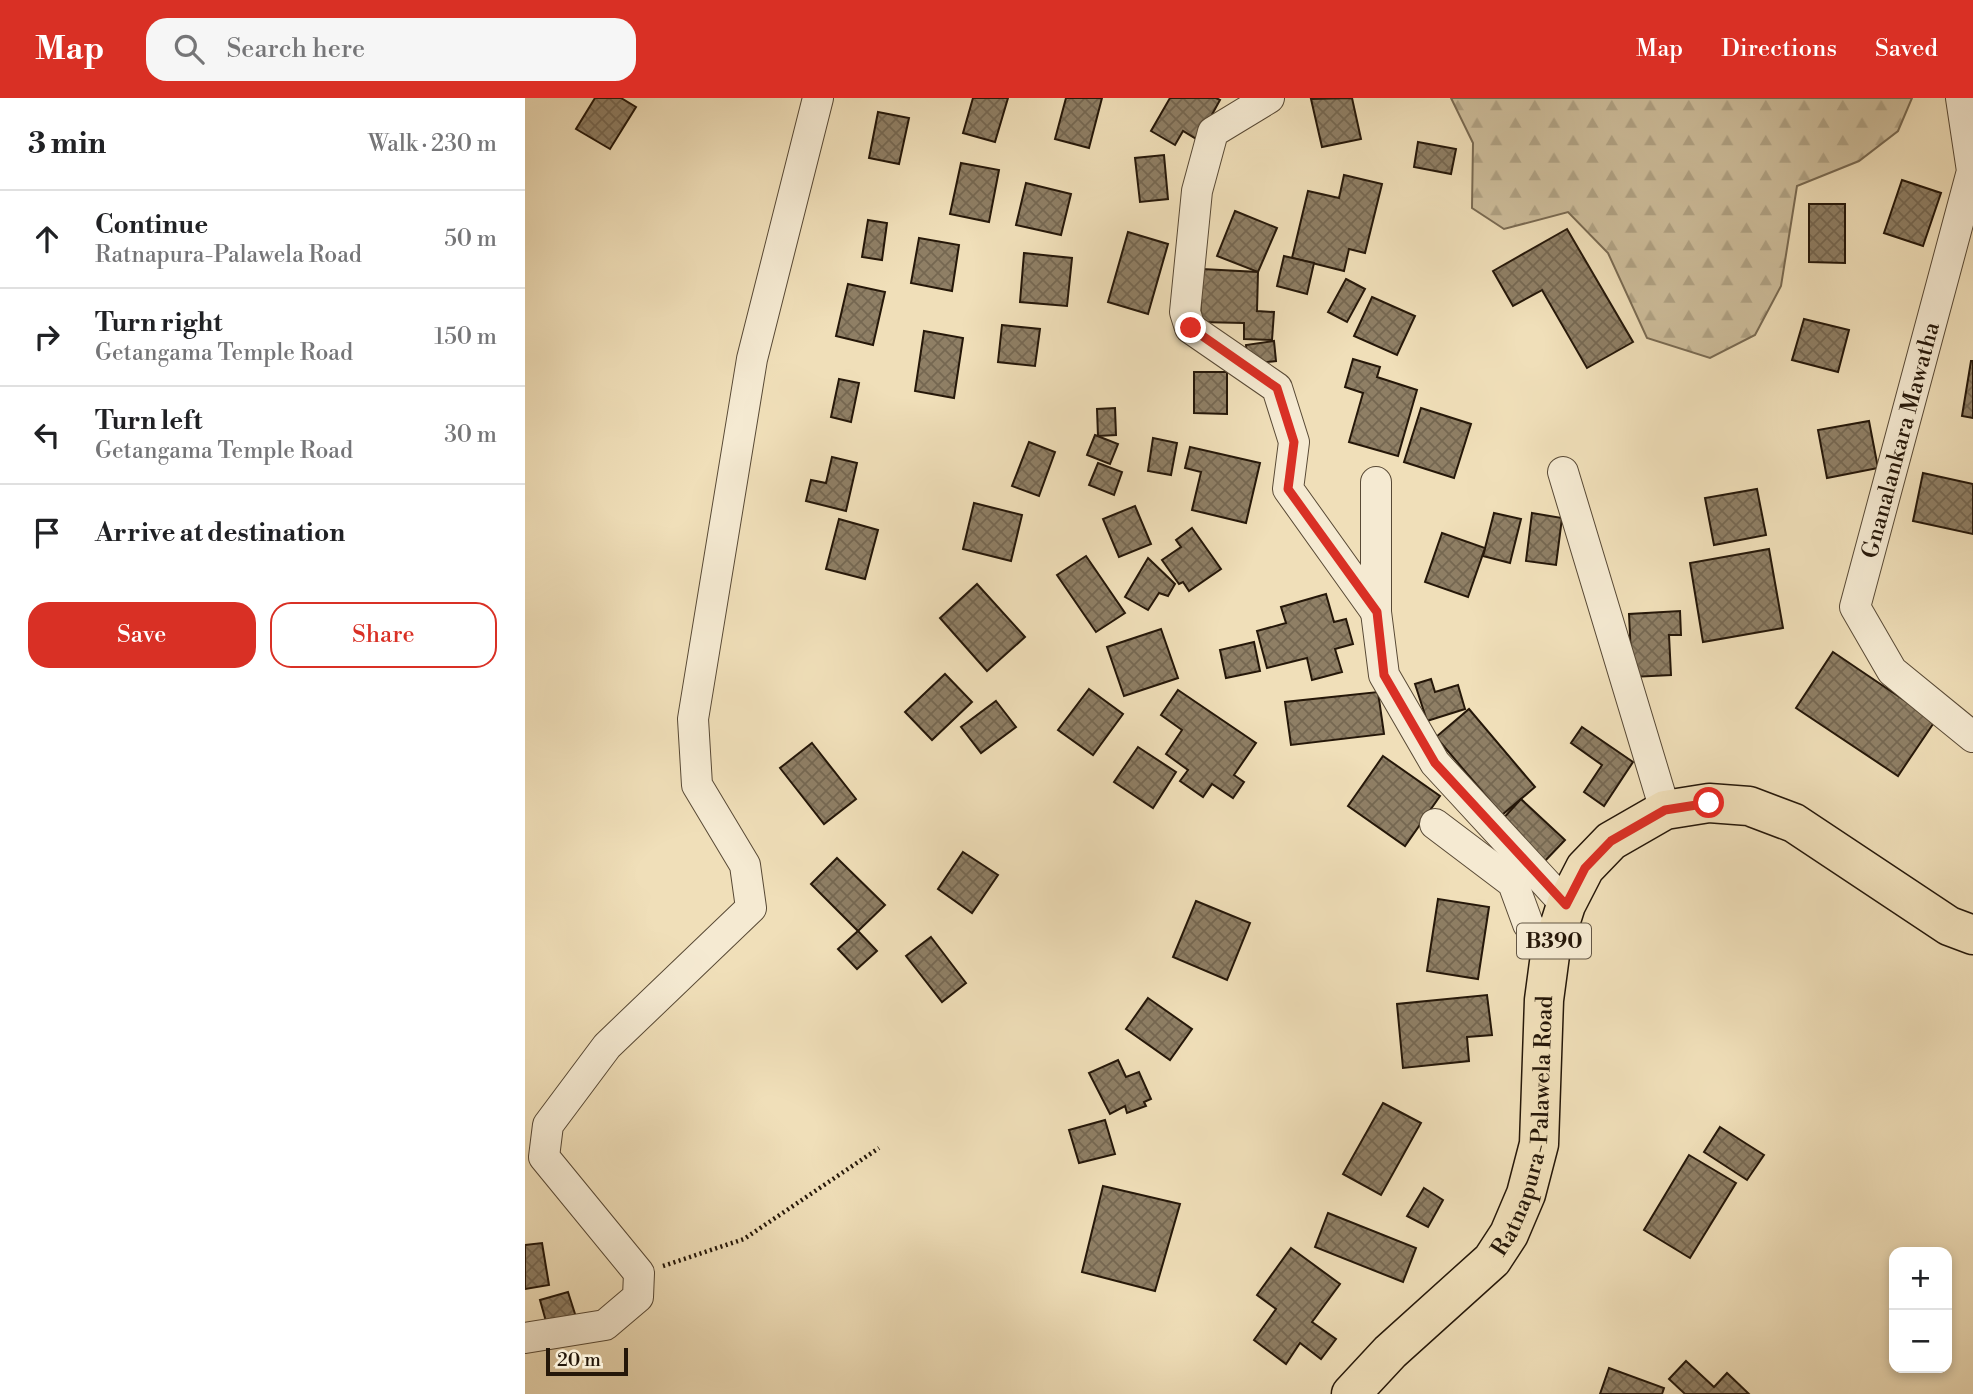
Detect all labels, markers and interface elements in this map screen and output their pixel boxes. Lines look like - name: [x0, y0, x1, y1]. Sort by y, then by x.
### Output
- search box: [146, 18, 636, 81]
- text: Map: [35, 29, 104, 70]
- icon: search: [170, 30, 208, 68]
- text: Search here: [226, 33, 365, 65]
- text: Map: [1636, 34, 1683, 64]
- text: Directions: [1721, 34, 1837, 64]
- text: Saved: [1875, 34, 1938, 64]
- text: 3 min: [28, 125, 106, 163]
- text: Walk · 230 m: [368, 130, 497, 158]
- text: Continue: [95, 209, 208, 241]
- icon: ahead: [28, 220, 66, 258]
- text: 50 m: [444, 225, 497, 253]
- text: Ratnapura-Palawela Road: [95, 241, 362, 269]
- text: Turn right: [95, 307, 223, 339]
- route end: [1175, 312, 1206, 343]
- icon: right: [28, 318, 66, 356]
- street label: Gnanalankara Mawatha: [1856, 319, 1946, 562]
- text: 150 m: [434, 323, 497, 351]
- text: Getangama Temple Road: [95, 339, 353, 367]
- text: Turn left: [95, 405, 203, 437]
- icon: left: [28, 416, 66, 454]
- text: 30 m: [444, 421, 497, 449]
- text: Getangama Temple Road: [95, 437, 353, 465]
- icon: arrive: [28, 514, 66, 552]
- text: Arrive at destination: [95, 517, 345, 549]
- button: Save: [28, 602, 256, 668]
- button: Share: [270, 602, 497, 668]
- route start: [1693, 787, 1724, 818]
- road number: B390: [1517, 924, 1591, 958]
- street label: Ratnapura-Palawela Road: [1485, 995, 1559, 1262]
- map controls: [1889, 1247, 1952, 1373]
- button: +: [1889, 1247, 1952, 1310]
- button: −: [1889, 1310, 1952, 1373]
- scale bar: [546, 1345, 628, 1377]
- text: 20 m: [557, 1348, 601, 1372]

